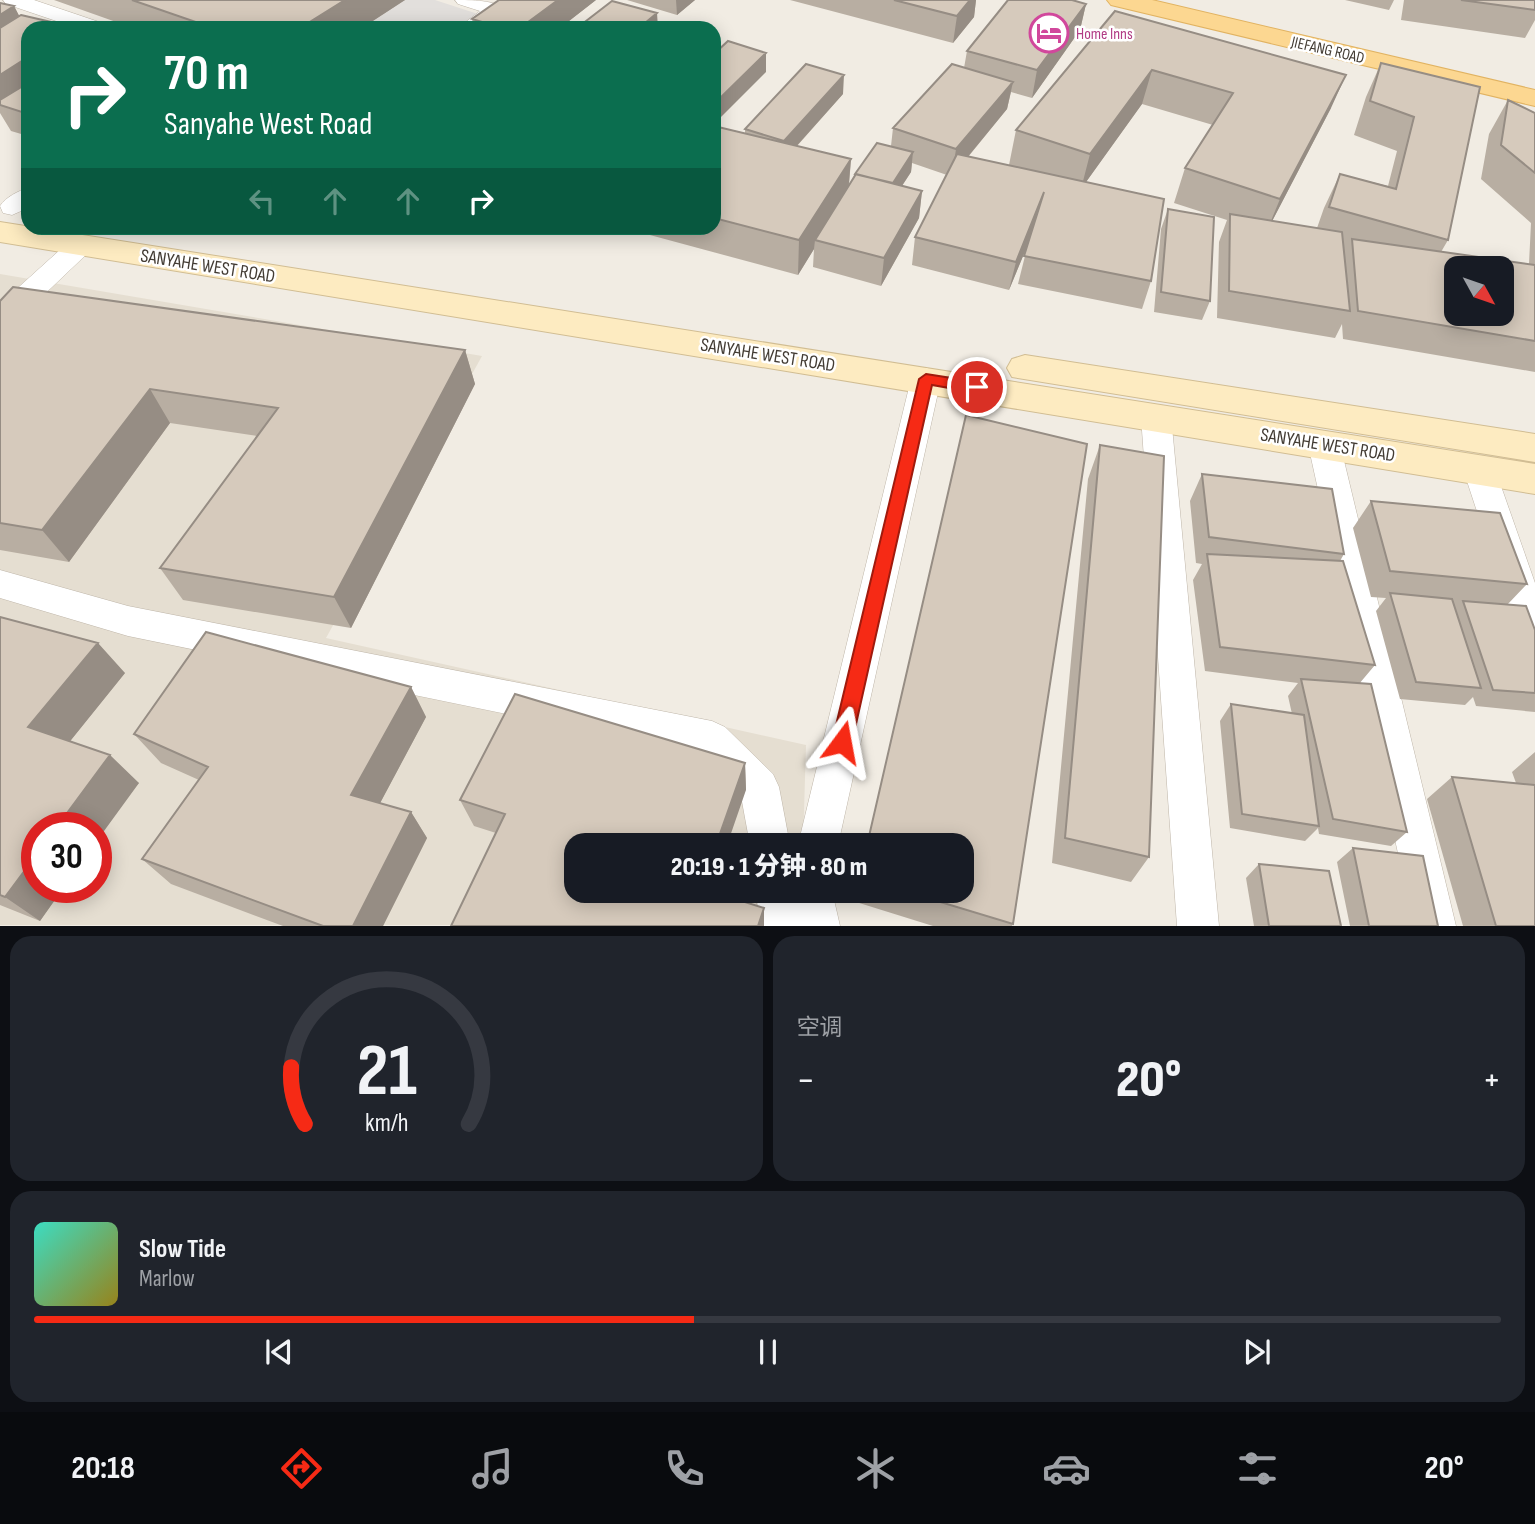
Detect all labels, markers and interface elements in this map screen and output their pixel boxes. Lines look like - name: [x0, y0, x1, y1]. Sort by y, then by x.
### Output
- hotel icon: Home Inns: [1028, 12, 1070, 54]
- place label: Home Inns: [1076, 25, 1133, 44]
- street label: JIEFANG ROAD: [1288, 33, 1366, 68]
- text: 70 m: [164, 45, 249, 104]
- icon: right: [49, 49, 140, 140]
- text: Sanyahe West Road: [164, 105, 372, 144]
- icon: left: [243, 182, 281, 220]
- icon: ahead: [316, 182, 354, 220]
- icon: ahead: [389, 182, 427, 220]
- icon: right: [462, 182, 500, 220]
- street label: SANYAHE WEST ROAD: [139, 244, 277, 288]
- north arrow: [1444, 256, 1514, 326]
- map controls: [1444, 256, 1514, 326]
- street label: SANYAHE WEST ROAD: [699, 333, 837, 377]
- pin: [947, 357, 1007, 417]
- icon: arrive: [958, 368, 996, 406]
- street label: SANYAHE WEST ROAD: [1259, 423, 1397, 467]
- position arrow: [805, 705, 879, 779]
- speed limit sign: 30: [21, 812, 112, 903]
- text: 20:19 · 1 分钟 · 80 m: [671, 852, 867, 883]
- text: 空调: [797, 1014, 843, 1042]
- text: 21: [356, 1029, 417, 1117]
- text: 20°: [1116, 1049, 1181, 1112]
- text: −: [797, 1058, 815, 1103]
- text: +: [1482, 1058, 1501, 1103]
- text: km/h: [365, 1108, 408, 1139]
- text: Slow Tide: [139, 1234, 226, 1265]
- text: Marlow: [139, 1265, 195, 1293]
- icon: previous: [260, 1333, 298, 1371]
- icon: pause: [749, 1333, 787, 1371]
- icon: next: [1238, 1333, 1276, 1371]
- icon: directions: [277, 1444, 326, 1493]
- icon: music: [468, 1444, 517, 1493]
- icon: phone: [660, 1444, 709, 1493]
- icon: climate: [851, 1444, 900, 1493]
- icon: car: [1042, 1444, 1091, 1493]
- icon: filters: [1233, 1444, 1282, 1493]
- text: 20:18: [71, 1449, 135, 1488]
- text: 20°: [1425, 1449, 1464, 1488]

